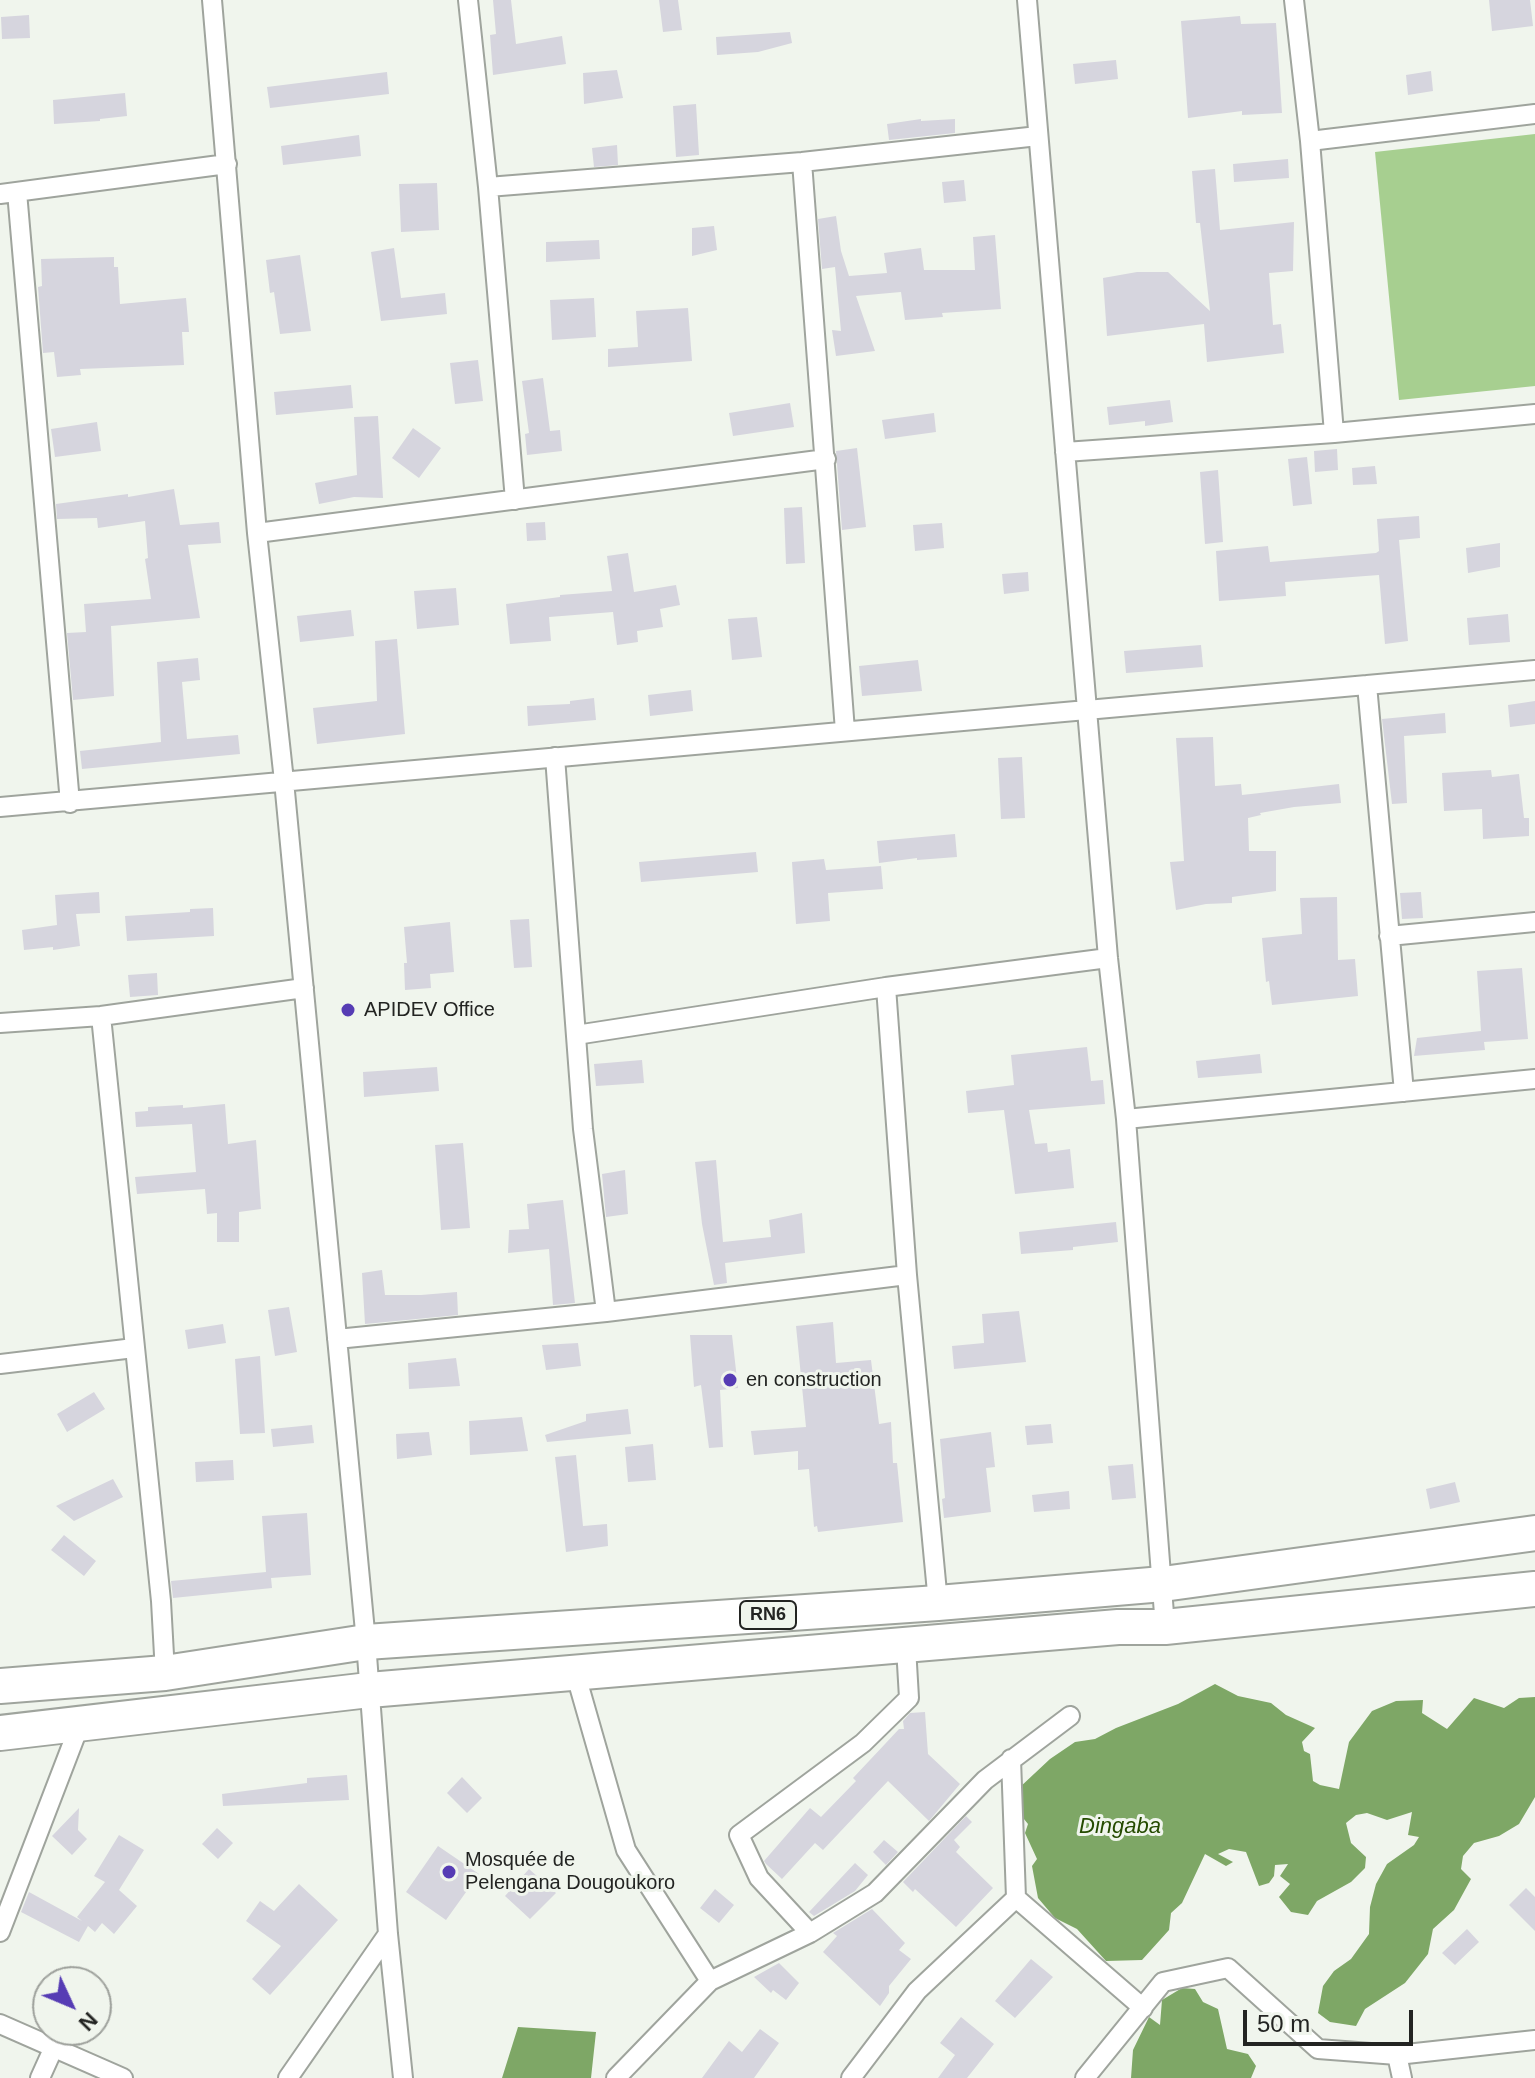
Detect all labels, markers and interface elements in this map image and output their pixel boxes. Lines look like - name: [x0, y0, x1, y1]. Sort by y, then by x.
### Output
- place label: APIDEV Office: [364, 998, 495, 1022]
- marker: APIDEV Office: [339, 1001, 357, 1019]
- place label: en construction: [746, 1368, 882, 1392]
- marker: en construction: [721, 1371, 739, 1389]
- road number: RN6: [740, 1601, 796, 1629]
- water label: Dingaba: [1079, 1814, 1161, 1840]
- place label: Mosquée de Pelengana Dougoukoro: [465, 1848, 675, 1895]
- marker: Mosquée de Pelengana Dougoukoro: [440, 1863, 458, 1881]
- north arrow: [32, 1966, 112, 2046]
- scale bar: [1247, 1994, 1417, 2044]
- text: N: [74, 2007, 103, 2036]
- text: 50 m: [1257, 2010, 1310, 2037]

